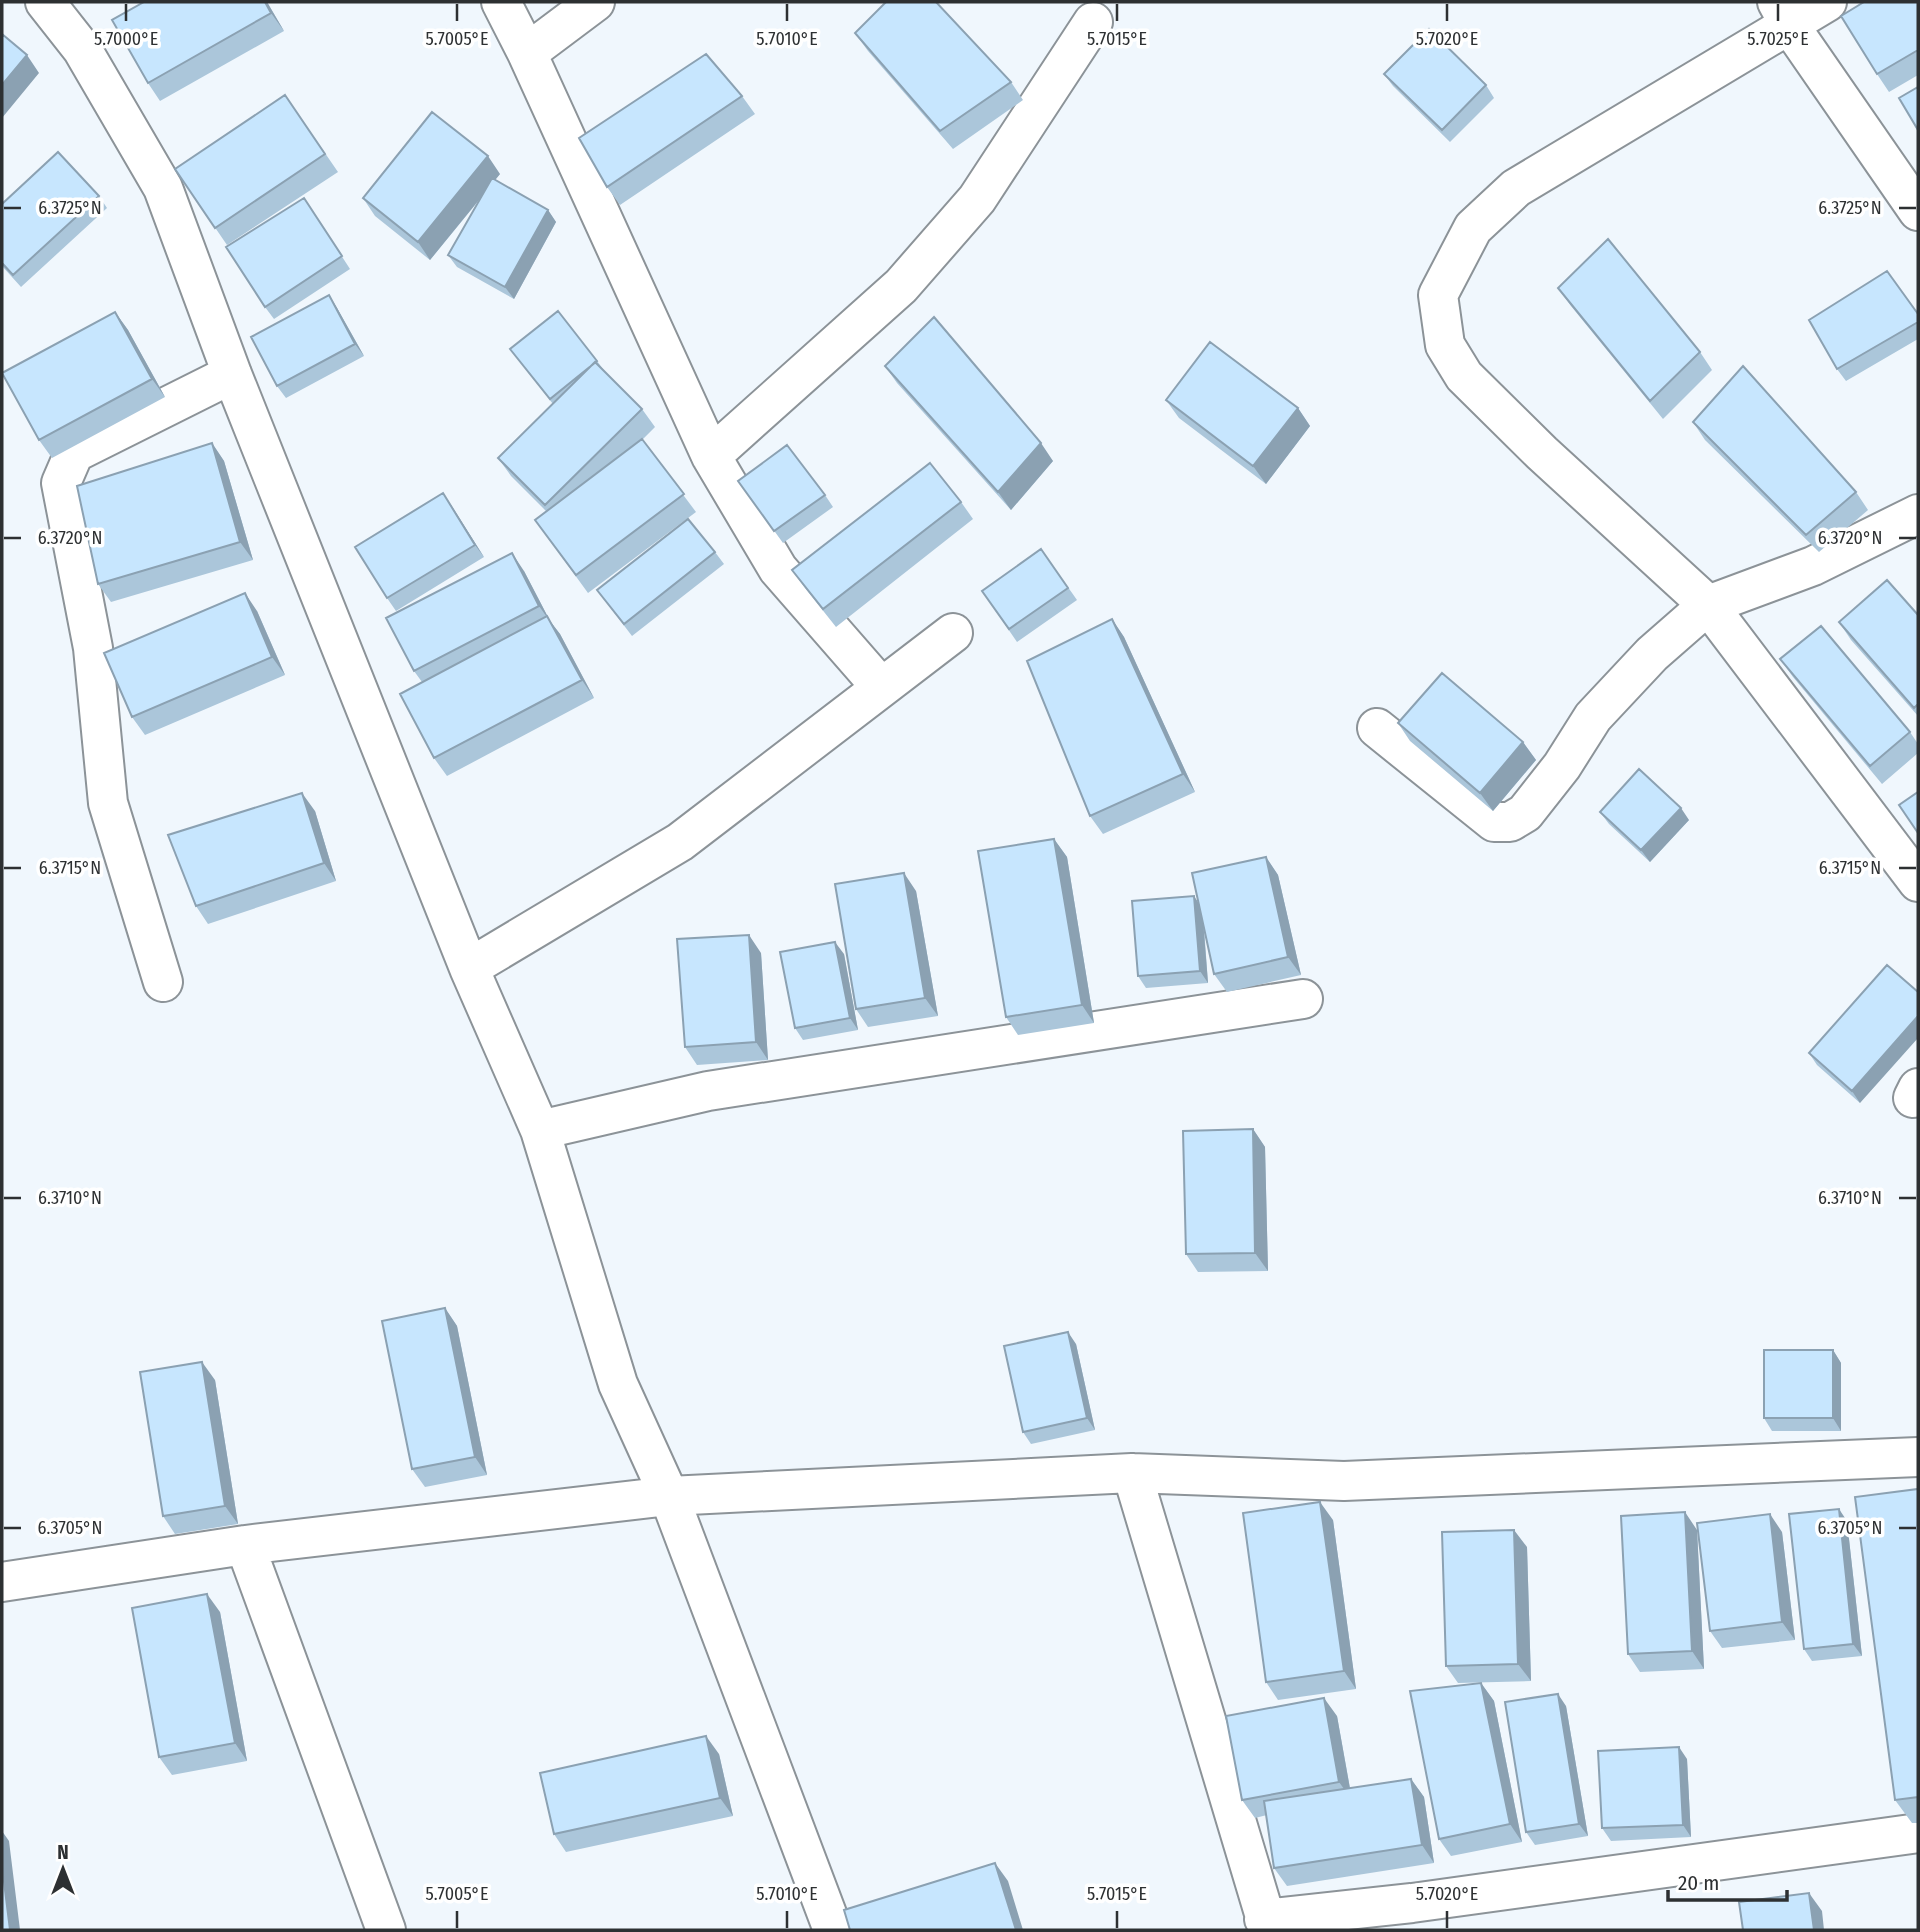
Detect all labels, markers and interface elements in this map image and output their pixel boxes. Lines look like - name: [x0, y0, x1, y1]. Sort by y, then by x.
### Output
- text: 5.7000°E: [94, 28, 158, 50]
- text: 5.7005°E: [426, 28, 488, 50]
- text: 5.7010°E: [756, 28, 818, 50]
- text: 5.7015°E: [1087, 28, 1147, 50]
- text: 5.7020°E: [1416, 28, 1478, 50]
- text: 5.7025°E: [1747, 28, 1809, 50]
- text: 6.3725°N: [38, 197, 102, 219]
- text: 6.3725°N: [1818, 197, 1882, 219]
- text: 6.3720°N: [38, 527, 102, 549]
- text: 6.3720°N: [1818, 527, 1882, 549]
- text: 6.3715°N: [39, 857, 101, 879]
- text: 6.3715°N: [1819, 857, 1881, 879]
- text: 6.3710°N: [38, 1187, 102, 1209]
- text: 6.3710°N: [1818, 1187, 1882, 1209]
- text: 6.3705°N: [38, 1517, 102, 1539]
- text: 6.3705°N: [1818, 1517, 1882, 1539]
- north arrow: [28, 1834, 98, 1904]
- text: N: [57, 1841, 69, 1864]
- scale bar: [1668, 1858, 1787, 1902]
- text: 20 m: [1678, 1870, 1719, 1896]
- text: 5.7005°E: [426, 1883, 488, 1905]
- text: 5.7010°E: [756, 1883, 818, 1905]
- text: 5.7015°E: [1087, 1883, 1147, 1905]
- text: 5.7020°E: [1416, 1883, 1478, 1905]

